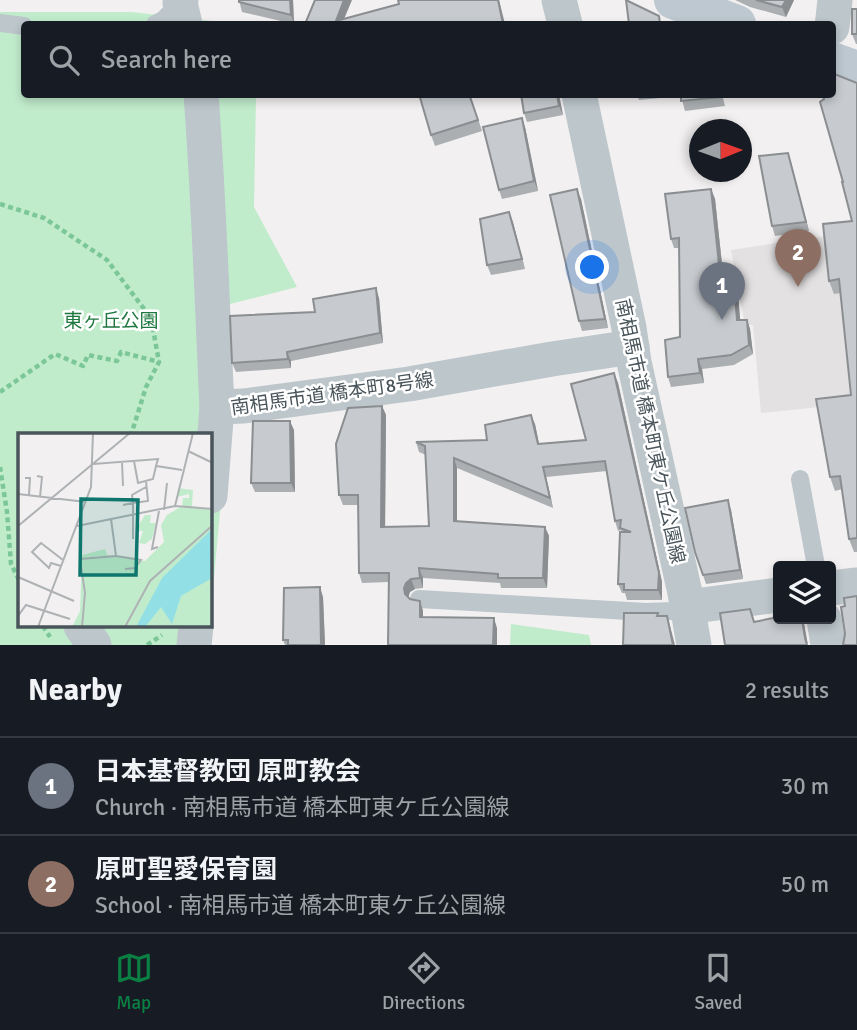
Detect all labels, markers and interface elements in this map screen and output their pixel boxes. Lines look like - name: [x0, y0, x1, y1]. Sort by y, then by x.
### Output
- search box: [21, 21, 836, 98]
- icon: search: [45, 41, 83, 79]
- text: Search here: [101, 44, 232, 76]
- north arrow: [689, 119, 752, 182]
- pin: 2: [775, 229, 821, 287]
- your location: [575, 250, 609, 284]
- pin: 1: [699, 262, 745, 320]
- street label: 南相馬市道 橋本町東ケ丘公園線: [610, 297, 690, 566]
- park label: 東ヶ丘公園: [63, 309, 159, 333]
- street label: 南相馬市道 橋本町8号線: [229, 368, 435, 420]
- inset map: [18, 433, 212, 628]
- map controls: [773, 561, 836, 624]
- button: layers: [773, 561, 836, 624]
- text: Nearby: [28, 672, 122, 709]
- text: 2 results: [745, 676, 829, 705]
- text: 日本基督教団 原町教会: [95, 756, 361, 788]
- text: 1: [45, 772, 57, 801]
- text: 30 m: [781, 772, 829, 801]
- text: Church · 南相馬市道 橋本町東ケ丘公園線: [95, 793, 510, 822]
- text: 原町聖愛保育園: [95, 854, 277, 886]
- text: 2: [45, 870, 57, 899]
- text: 50 m: [781, 870, 829, 899]
- text: School · 南相馬市道 橋本町東ケ丘公園線: [95, 891, 506, 920]
- tab: Map: [115, 949, 153, 1015]
- tab: Directions: [382, 949, 465, 1015]
- tab: Saved: [694, 949, 742, 1015]

